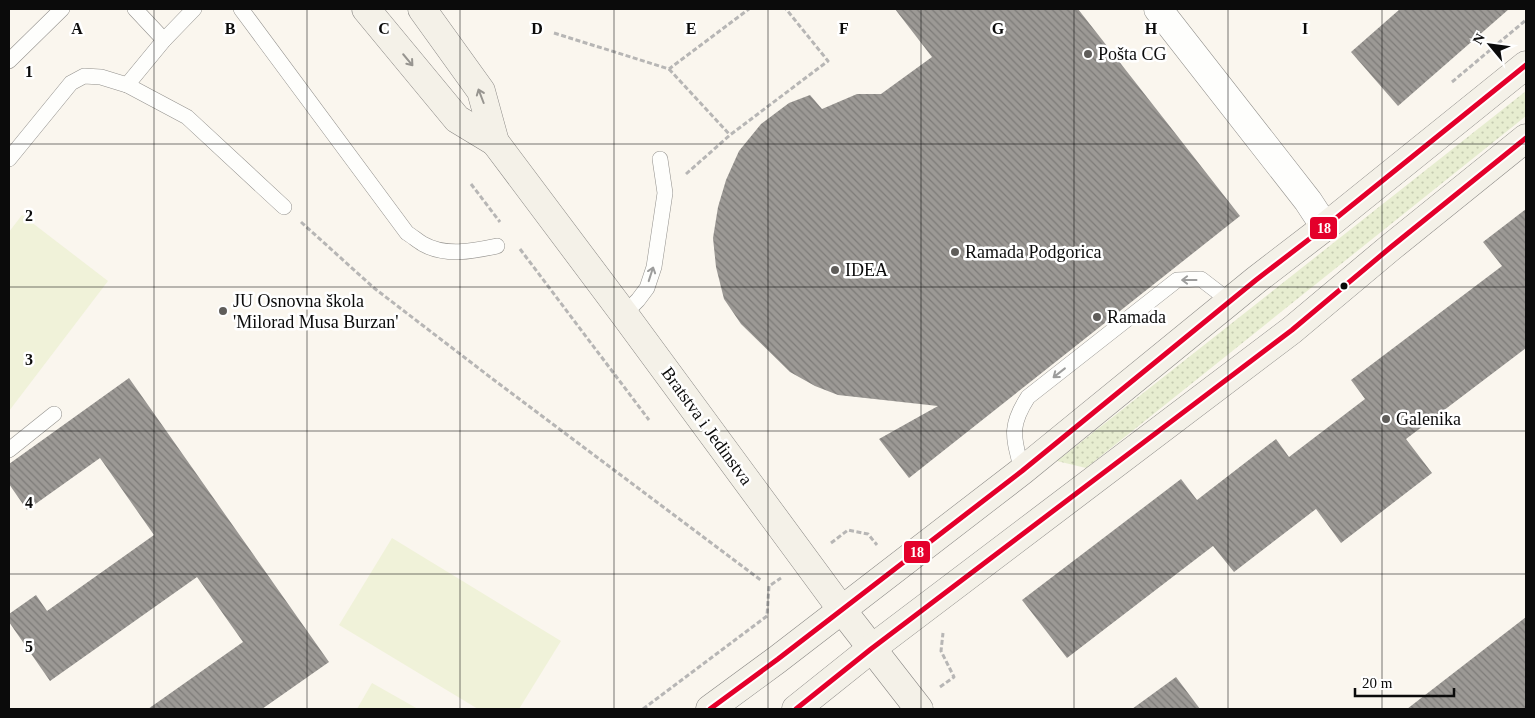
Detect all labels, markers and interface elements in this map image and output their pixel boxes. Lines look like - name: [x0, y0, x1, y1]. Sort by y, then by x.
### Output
- text: A: [71, 20, 83, 37]
- text: B: [225, 20, 236, 37]
- text: C: [378, 20, 390, 37]
- text: D: [531, 20, 543, 37]
- text: E: [686, 20, 696, 37]
- text: F: [839, 20, 849, 37]
- text: G: [992, 20, 1005, 37]
- text: H: [1145, 20, 1158, 37]
- text: I: [1302, 20, 1308, 37]
- north arrow: [1465, 20, 1515, 70]
- text: N: [1470, 31, 1488, 47]
- place label: Pošta CG: [1098, 44, 1167, 64]
- marker: Pošta CG: [1082, 48, 1094, 60]
- one-way arrow: [402, 53, 414, 66]
- text: 1: [25, 63, 33, 80]
- one-way arrow: [476, 89, 485, 104]
- text: 2: [25, 207, 33, 224]
- line badge: 18: [1309, 216, 1338, 240]
- text: 18: [1317, 221, 1331, 236]
- place label: Ramada Podgorica: [965, 242, 1101, 262]
- marker: Ramada Podgorica: [949, 246, 961, 258]
- place label: IDEA: [845, 260, 888, 280]
- marker: IDEA: [829, 264, 841, 276]
- one-way arrow: [647, 267, 656, 282]
- one-way arrow: [1181, 275, 1197, 284]
- unlabelled marker: [1339, 281, 1349, 291]
- place label: JU Osnovna škola 'Milorad Musa Burzan': [233, 291, 398, 332]
- marker: JU Osnovna škola 'Milorad Musa Burzan': [217, 305, 229, 317]
- place label: Ramada: [1107, 307, 1166, 327]
- marker: Ramada: [1091, 311, 1103, 323]
- text: 3: [25, 351, 33, 368]
- street label: Bratstva i Jedinstva: [657, 363, 757, 489]
- one-way arrow: [1053, 367, 1066, 378]
- place label: Galenika: [1396, 409, 1461, 429]
- marker: Galenika: [1380, 413, 1392, 425]
- text: 4: [25, 494, 33, 511]
- line badge: 18: [903, 540, 931, 564]
- text: 18: [910, 545, 924, 560]
- text: 5: [25, 638, 33, 655]
- scale bar: [1355, 666, 1454, 698]
- text: 20 m: [1362, 675, 1393, 691]

